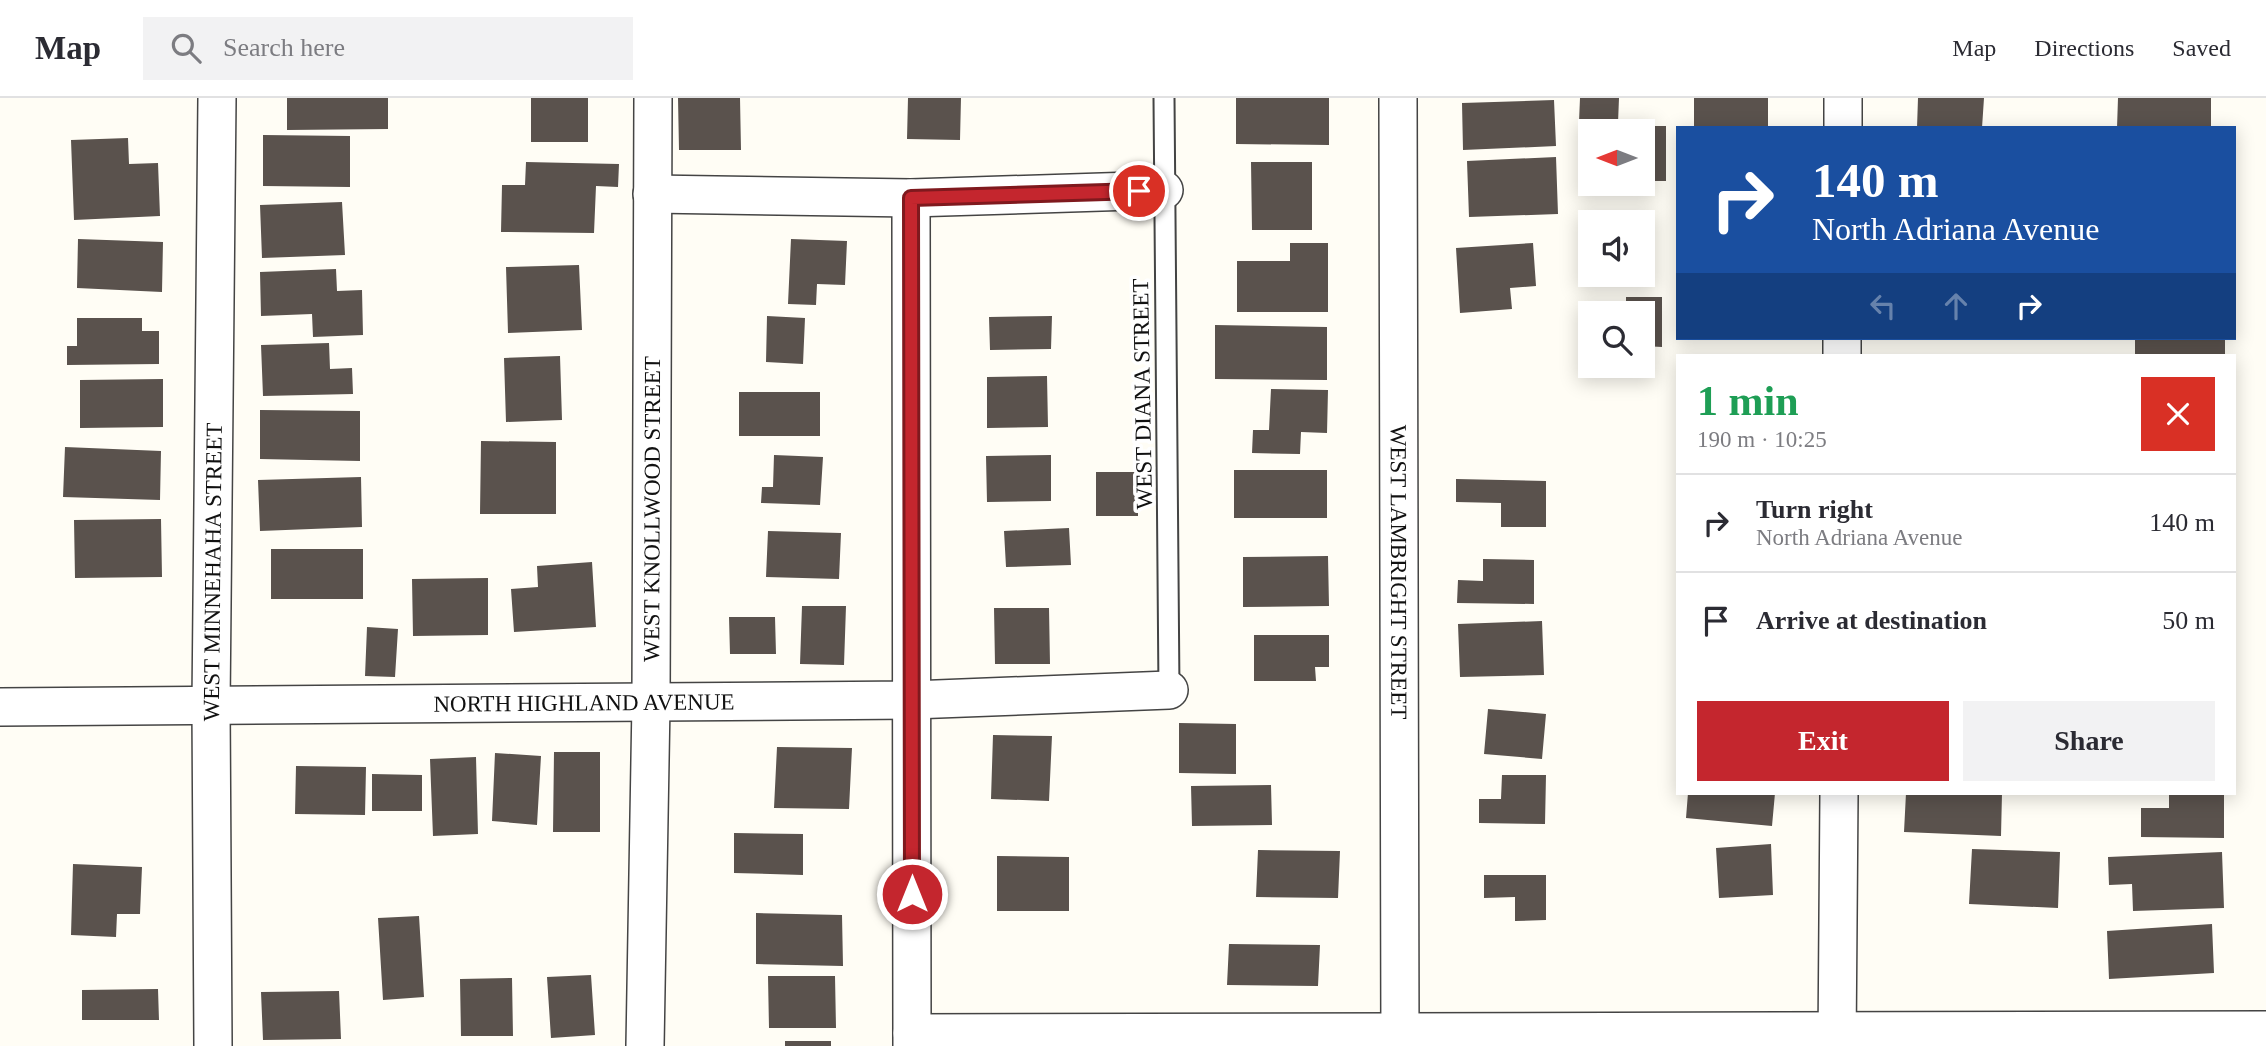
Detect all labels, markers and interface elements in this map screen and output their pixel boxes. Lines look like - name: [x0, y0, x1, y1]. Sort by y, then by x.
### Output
- search box: [143, 17, 633, 80]
- icon: search: [167, 29, 205, 67]
- text: Map: [35, 30, 101, 66]
- text: Search here: [223, 33, 345, 62]
- text: Map: [1952, 35, 1996, 61]
- text: Directions: [2034, 35, 2134, 61]
- text: Saved: [2172, 35, 2231, 61]
- north arrow: [1578, 119, 1656, 196]
- map controls: [1578, 119, 1655, 378]
- text: 140 m: [1812, 153, 1939, 208]
- icon: right: [1697, 154, 1788, 245]
- pin: [1109, 161, 1169, 221]
- icon: arrive: [1120, 172, 1158, 210]
- button: sound: [1578, 210, 1655, 287]
- text: North Adriana Avenue: [1812, 211, 2099, 247]
- street label: WEST DIANA STREET: [1128, 278, 1157, 510]
- icon: left: [1864, 287, 1902, 325]
- icon: ahead: [1937, 287, 1975, 325]
- icon: right: [2010, 287, 2048, 325]
- button: search: [1578, 301, 1655, 378]
- street label: WEST KNOLLWOOD STREET: [639, 356, 665, 662]
- button: close: [2141, 377, 2215, 451]
- text: 1 min: [1697, 378, 1799, 424]
- street label: WEST MINNEHAHA STREET: [199, 423, 227, 721]
- street label: WEST LAMBRIGHT STREET: [1386, 425, 1411, 719]
- text: 190 m · 10:25: [1697, 427, 1827, 452]
- text: Turn right: [1756, 495, 1873, 524]
- icon: right: [1697, 504, 1735, 542]
- text: 140 m: [2149, 508, 2215, 537]
- text: North Adriana Avenue: [1756, 525, 1963, 550]
- icon: arrive: [1697, 602, 1735, 640]
- text: Arrive at destination: [1756, 606, 1987, 635]
- text: 50 m: [2162, 606, 2215, 635]
- street label: NORTH HIGHLAND AVENUE: [433, 689, 735, 717]
- button: Exit: [1697, 701, 1949, 781]
- button: Share: [1963, 701, 2215, 781]
- position arrow: [875, 857, 949, 931]

